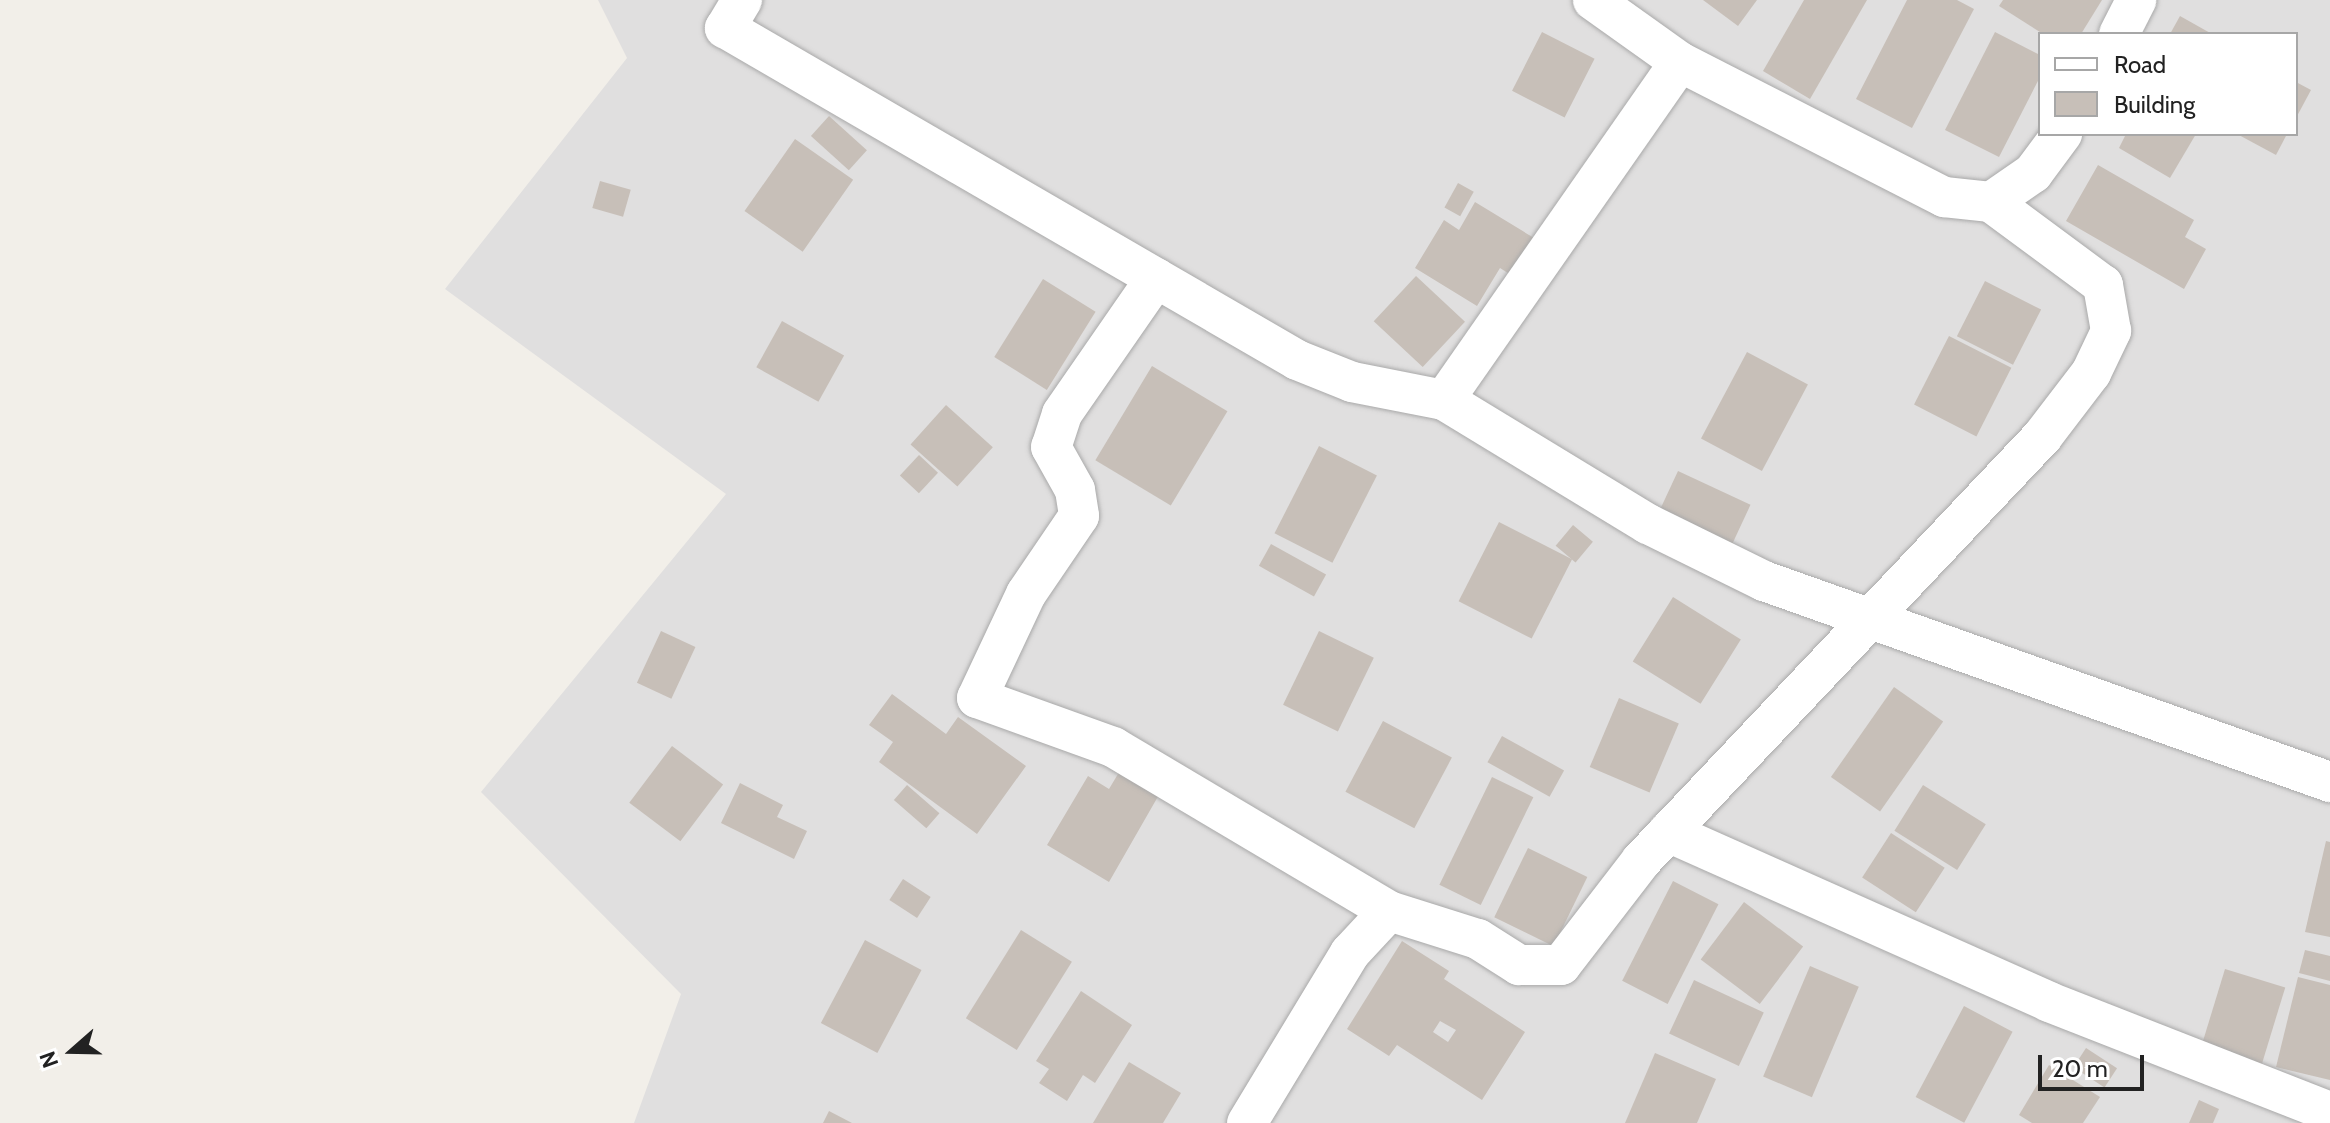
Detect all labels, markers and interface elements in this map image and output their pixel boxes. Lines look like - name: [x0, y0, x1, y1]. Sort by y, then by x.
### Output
- legend: [2038, 32, 2298, 136]
- text: Road: [2114, 50, 2166, 79]
- text: Building: [2114, 90, 2195, 119]
- north arrow: [32, 1011, 112, 1091]
- scale bar: [2042, 1039, 2148, 1089]
- text: N: [34, 1047, 64, 1071]
- text: 20 m: [2052, 1054, 2108, 1083]

